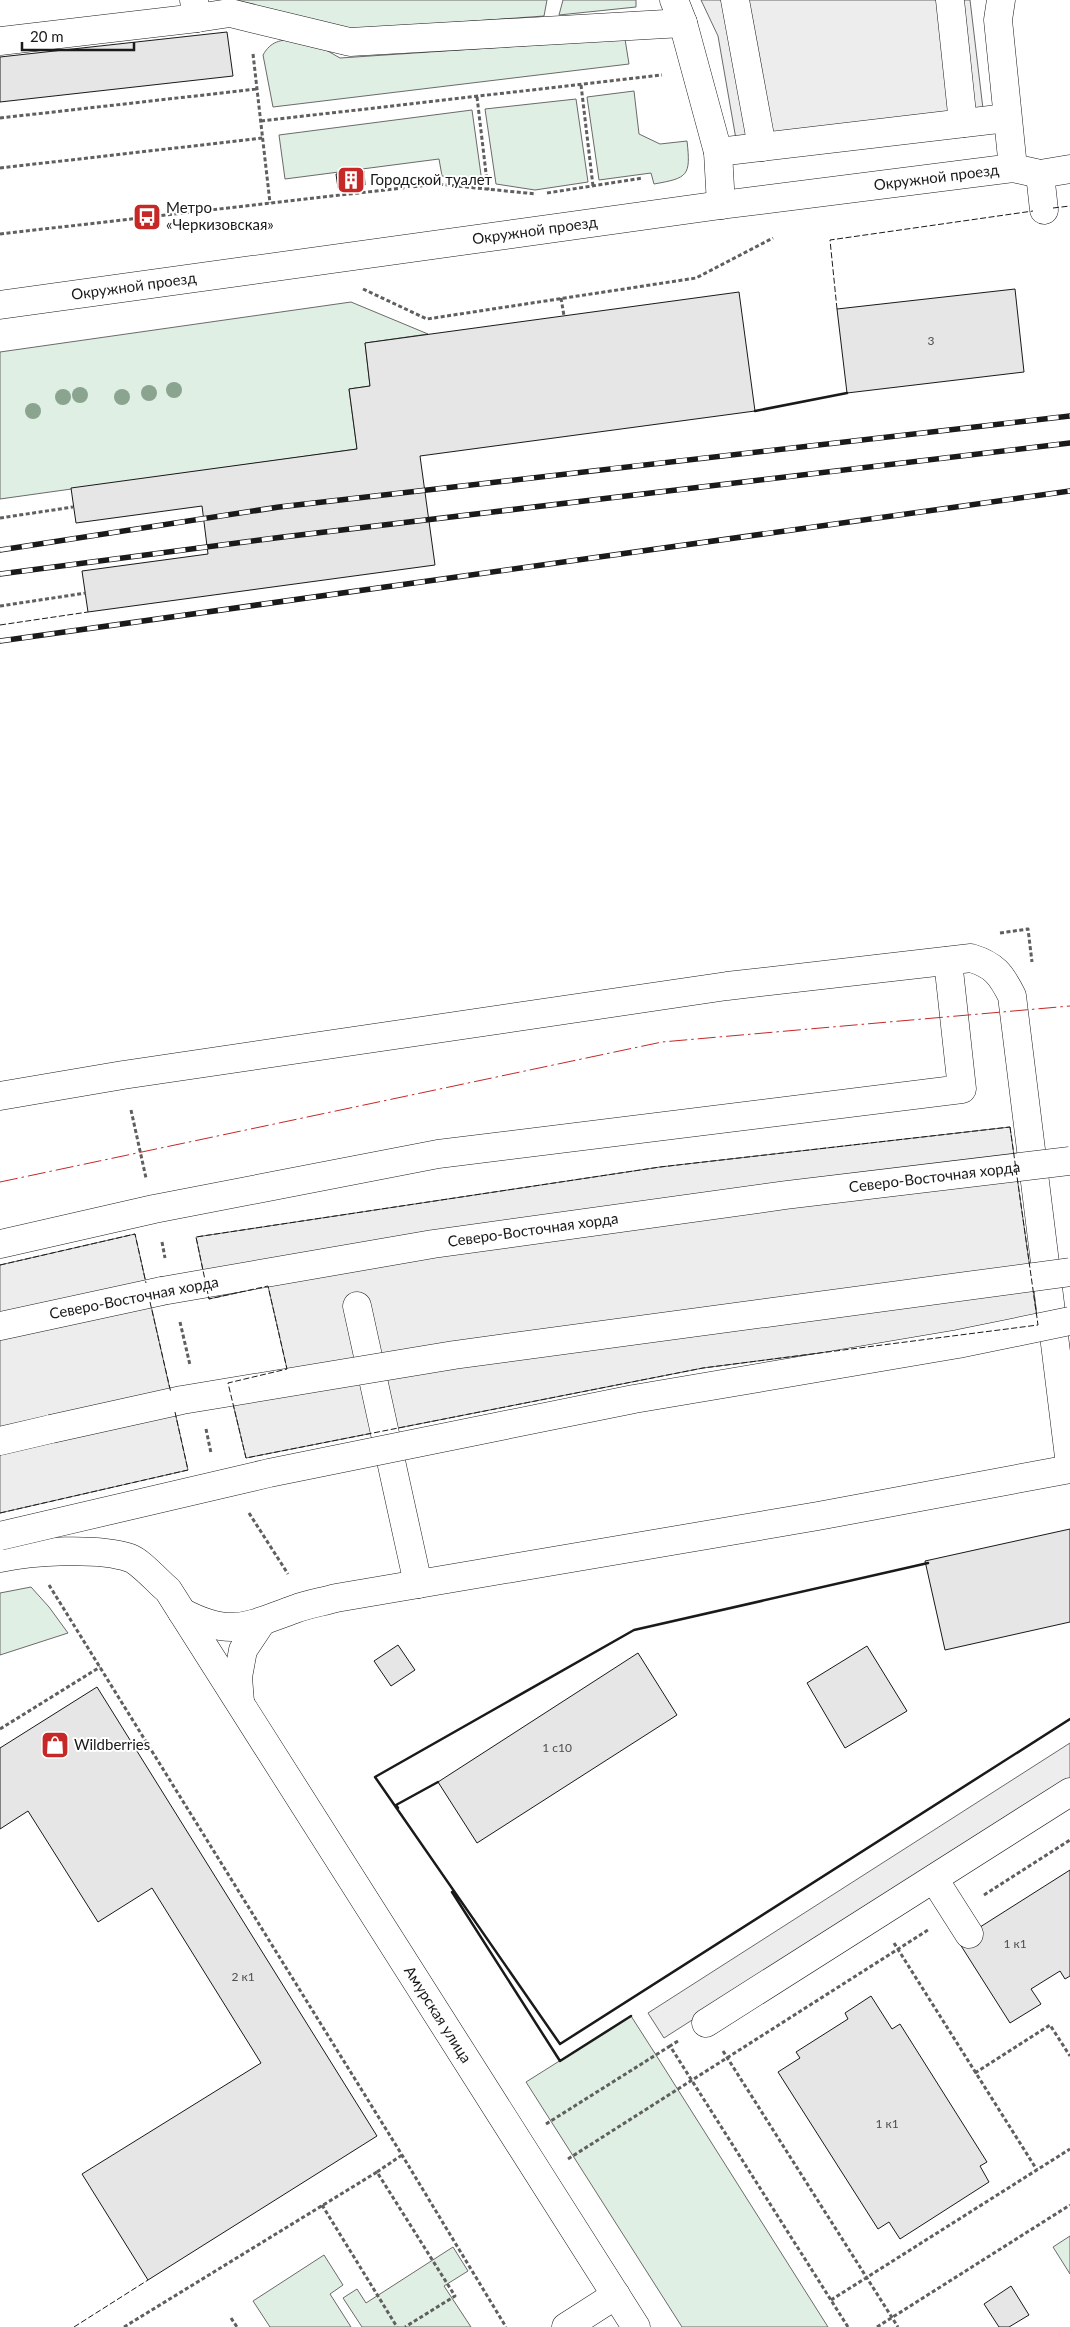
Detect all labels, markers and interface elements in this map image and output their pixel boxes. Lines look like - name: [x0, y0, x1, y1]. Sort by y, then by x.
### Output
- scale bar: [22, 20, 135, 52]
- text: 20 m: [30, 27, 64, 45]
- street label: Окружной проезд: [873, 160, 1000, 194]
- building icon: Городской туалет: [336, 165, 366, 195]
- place label: Городской туалет: [370, 170, 493, 188]
- place label: Метро «Черкизовская»: [166, 198, 274, 233]
- bus stop icon: Метро «Черкизовская»: [132, 202, 162, 232]
- street label: Окружной проезд: [471, 212, 598, 247]
- street label: Окружной проезд: [70, 268, 197, 303]
- house number: 3: [928, 333, 935, 348]
- street label: Северо-Восточная хорда: [848, 1157, 1021, 1195]
- street label: Северо-Восточная хорда: [446, 1208, 619, 1250]
- street label: Северо-Восточная хорда: [48, 1272, 220, 1322]
- shop icon: Wildberries: [40, 1730, 70, 1760]
- place label: Wildberries: [74, 1735, 150, 1753]
- house number: 1 с10: [542, 1740, 572, 1755]
- house number: 1 к1: [1003, 1936, 1027, 1951]
- street label: Амурская улица: [401, 1962, 476, 2066]
- house number: 2 к1: [231, 1969, 255, 1984]
- house number: 1 к1: [875, 2116, 899, 2131]

